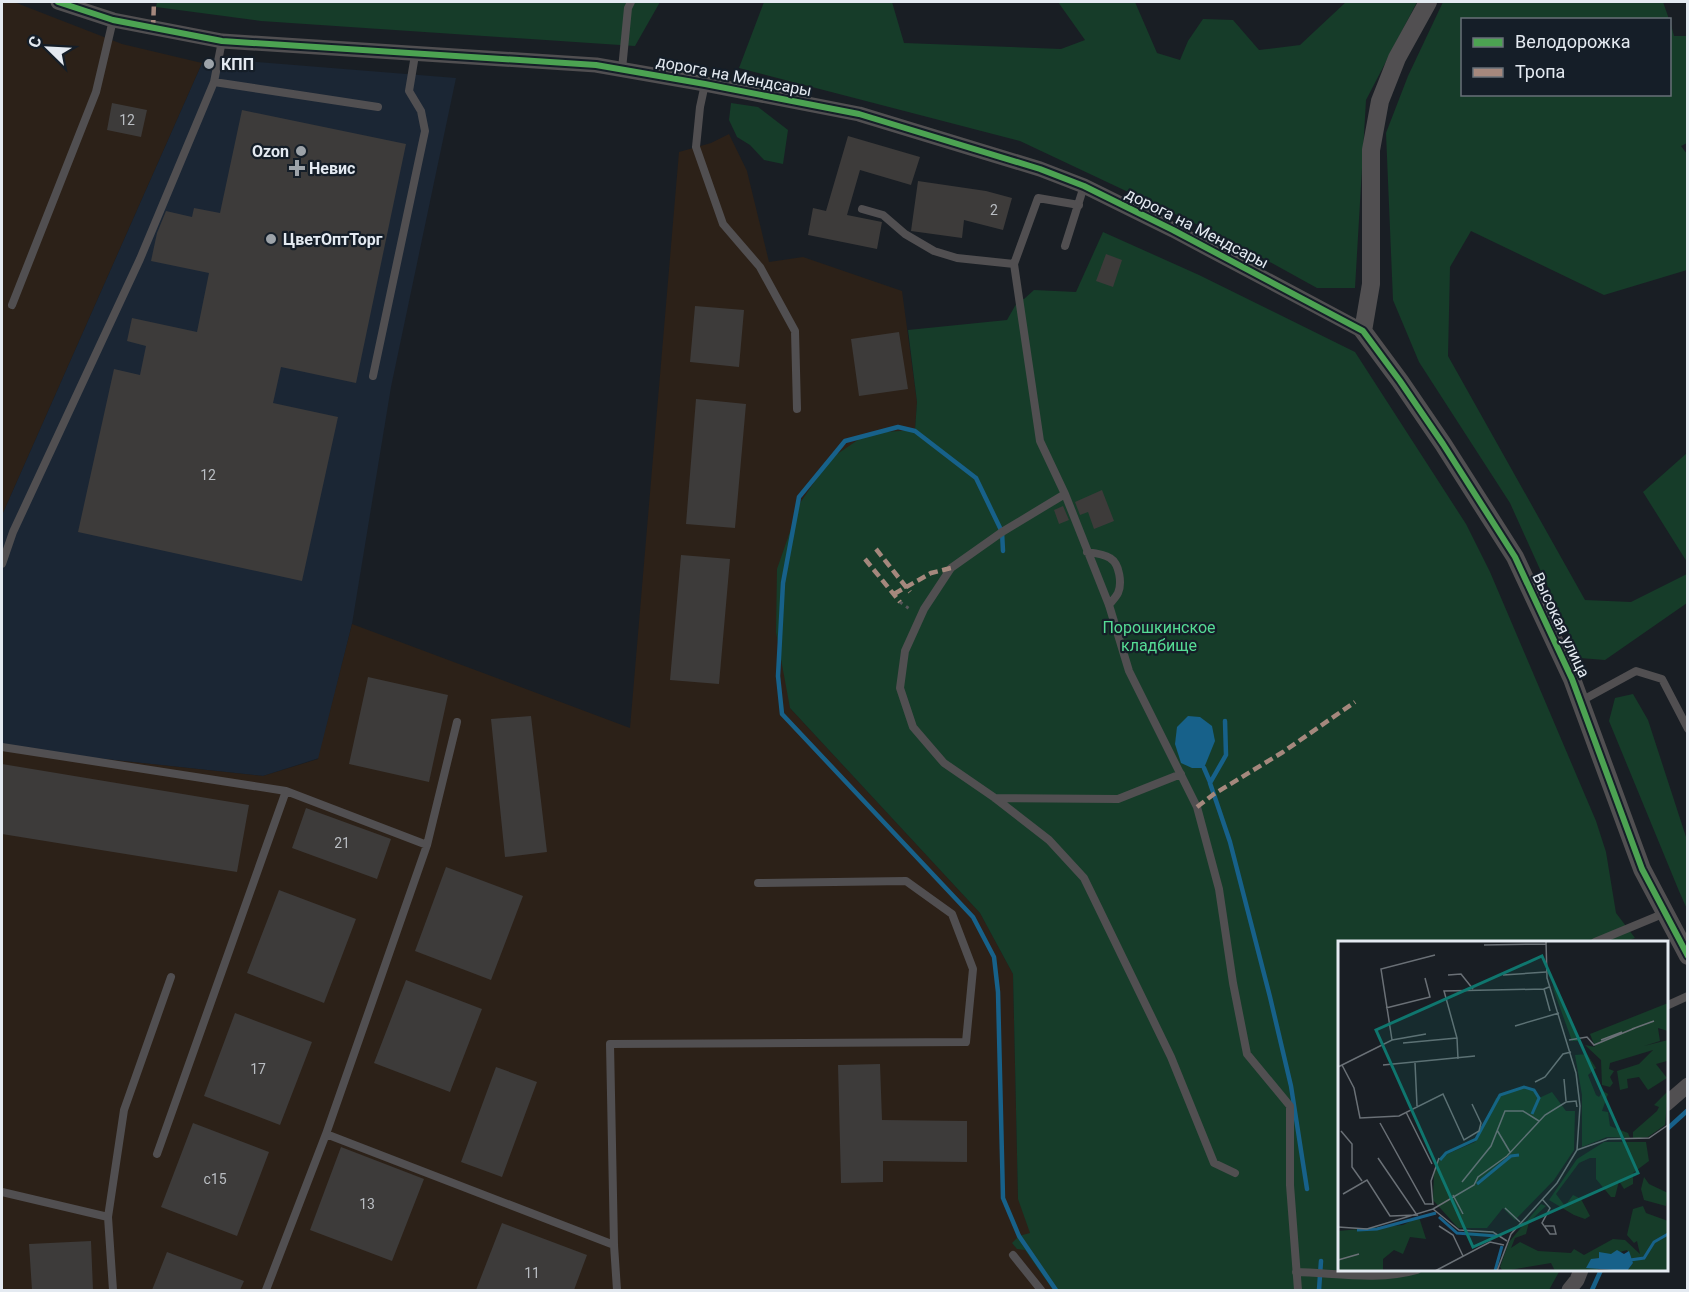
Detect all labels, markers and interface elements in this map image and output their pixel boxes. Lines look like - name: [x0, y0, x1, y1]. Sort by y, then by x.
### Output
- north arrow: [18, 18, 78, 78]
- legend: [1461, 18, 1671, 96]
- text: Велодорожка: [1515, 31, 1630, 52]
- text: С: [24, 33, 46, 51]
- street label: дорога на Мендсары: [655, 52, 813, 100]
- place label: КПП: [221, 55, 254, 74]
- marker: КПП: [202, 57, 216, 71]
- text: Тропа: [1515, 61, 1565, 82]
- house number: 12: [119, 112, 135, 128]
- place label: Ozon: [252, 142, 289, 161]
- marker: Ozon: [294, 144, 308, 158]
- place label: Невис: [309, 159, 355, 178]
- marker: Невис: [290, 161, 304, 175]
- street label: дорога на Мендсары: [1122, 184, 1272, 272]
- house number: 2: [990, 202, 998, 218]
- place label: ЦветОптТорг: [283, 230, 383, 249]
- marker: ЦветОптТорг: [264, 232, 278, 246]
- house number: 12: [200, 467, 216, 483]
- street label: Высокая улица: [1528, 569, 1594, 681]
- park label: Порошкинское кладбище: [1102, 618, 1216, 655]
- house number: 21: [334, 835, 350, 851]
- inset map: [1338, 941, 1668, 1271]
- house number: 17: [250, 1061, 266, 1077]
- house number: с15: [203, 1171, 227, 1187]
- house number: 13: [359, 1196, 375, 1212]
- house number: 11: [524, 1265, 540, 1281]

